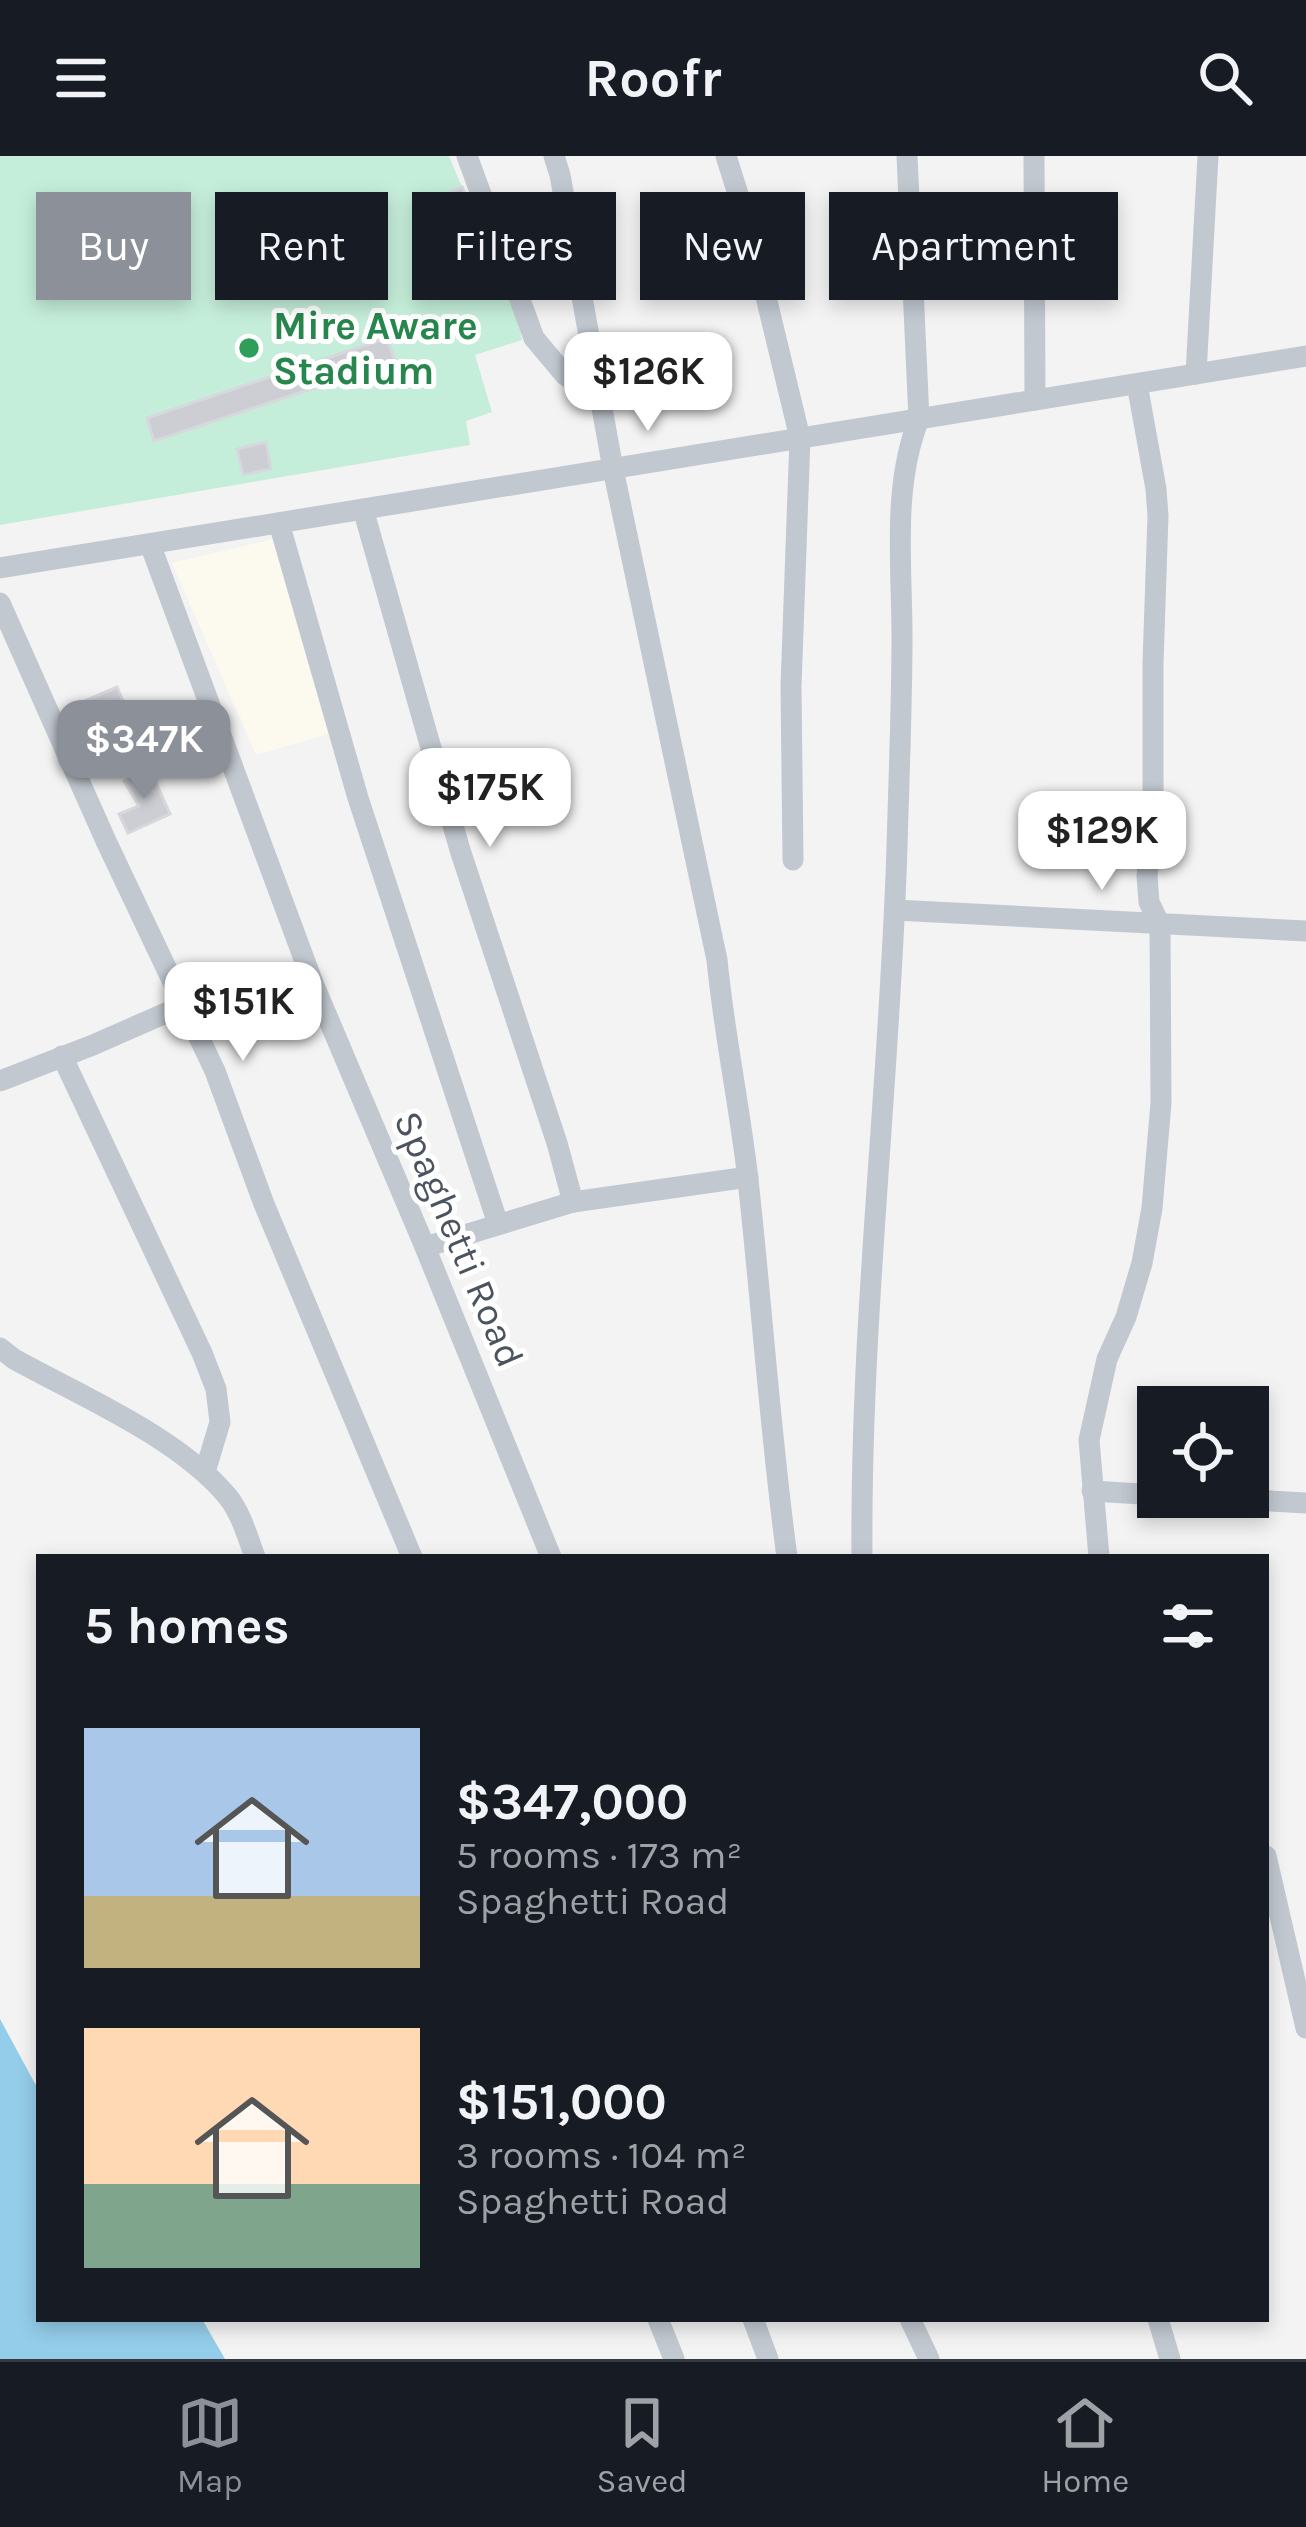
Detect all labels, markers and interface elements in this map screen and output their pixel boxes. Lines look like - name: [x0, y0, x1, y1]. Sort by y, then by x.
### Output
- icon: menu: [48, 45, 114, 111]
- icon: search: [1192, 45, 1258, 111]
- text: Roofr: [585, 46, 721, 110]
- chip: Buy: [36, 192, 191, 300]
- chip: Rent: [215, 192, 388, 300]
- chip: Filters: [412, 192, 616, 300]
- chip: New: [640, 192, 805, 300]
- chip: Apartment: [829, 192, 1118, 300]
- place label: Mire Aware Stadium: [273, 303, 478, 394]
- pin: $126K: [564, 332, 732, 434]
- marker: Mire Aware Stadium: [236, 335, 262, 361]
- text: $126K: [591, 348, 705, 394]
- pin: $347K: [60, 700, 228, 802]
- text: $347K: [84, 716, 204, 762]
- pin: $175K: [406, 748, 574, 850]
- text: $175K: [436, 764, 544, 810]
- pin: $129K: [1018, 791, 1186, 893]
- text: $129K: [1045, 807, 1159, 853]
- pin: $151K: [159, 962, 327, 1064]
- text: $151K: [192, 978, 294, 1024]
- street label: Spaghetti Road: [384, 1104, 534, 1374]
- map controls: [1137, 1386, 1269, 1518]
- button: locate: [1137, 1386, 1269, 1518]
- icon: filters: [1155, 1593, 1221, 1659]
- text: 5 homes: [84, 1596, 290, 1656]
- text: $347,000: [456, 1772, 688, 1832]
- icon: home: [180, 1776, 324, 1920]
- text: 5 rooms · 173 m²: [456, 1832, 742, 1878]
- text: Spaghetti Road: [456, 1878, 729, 1924]
- text: $151,000: [456, 2072, 667, 2132]
- icon: home: [180, 2076, 324, 2220]
- text: 3 rooms · 104 m²: [456, 2132, 747, 2178]
- text: Spaghetti Road: [456, 2178, 729, 2224]
- tab: Map: [177, 2390, 243, 2500]
- tab: Saved: [596, 2390, 688, 2500]
- tab: Home: [1041, 2390, 1129, 2500]

